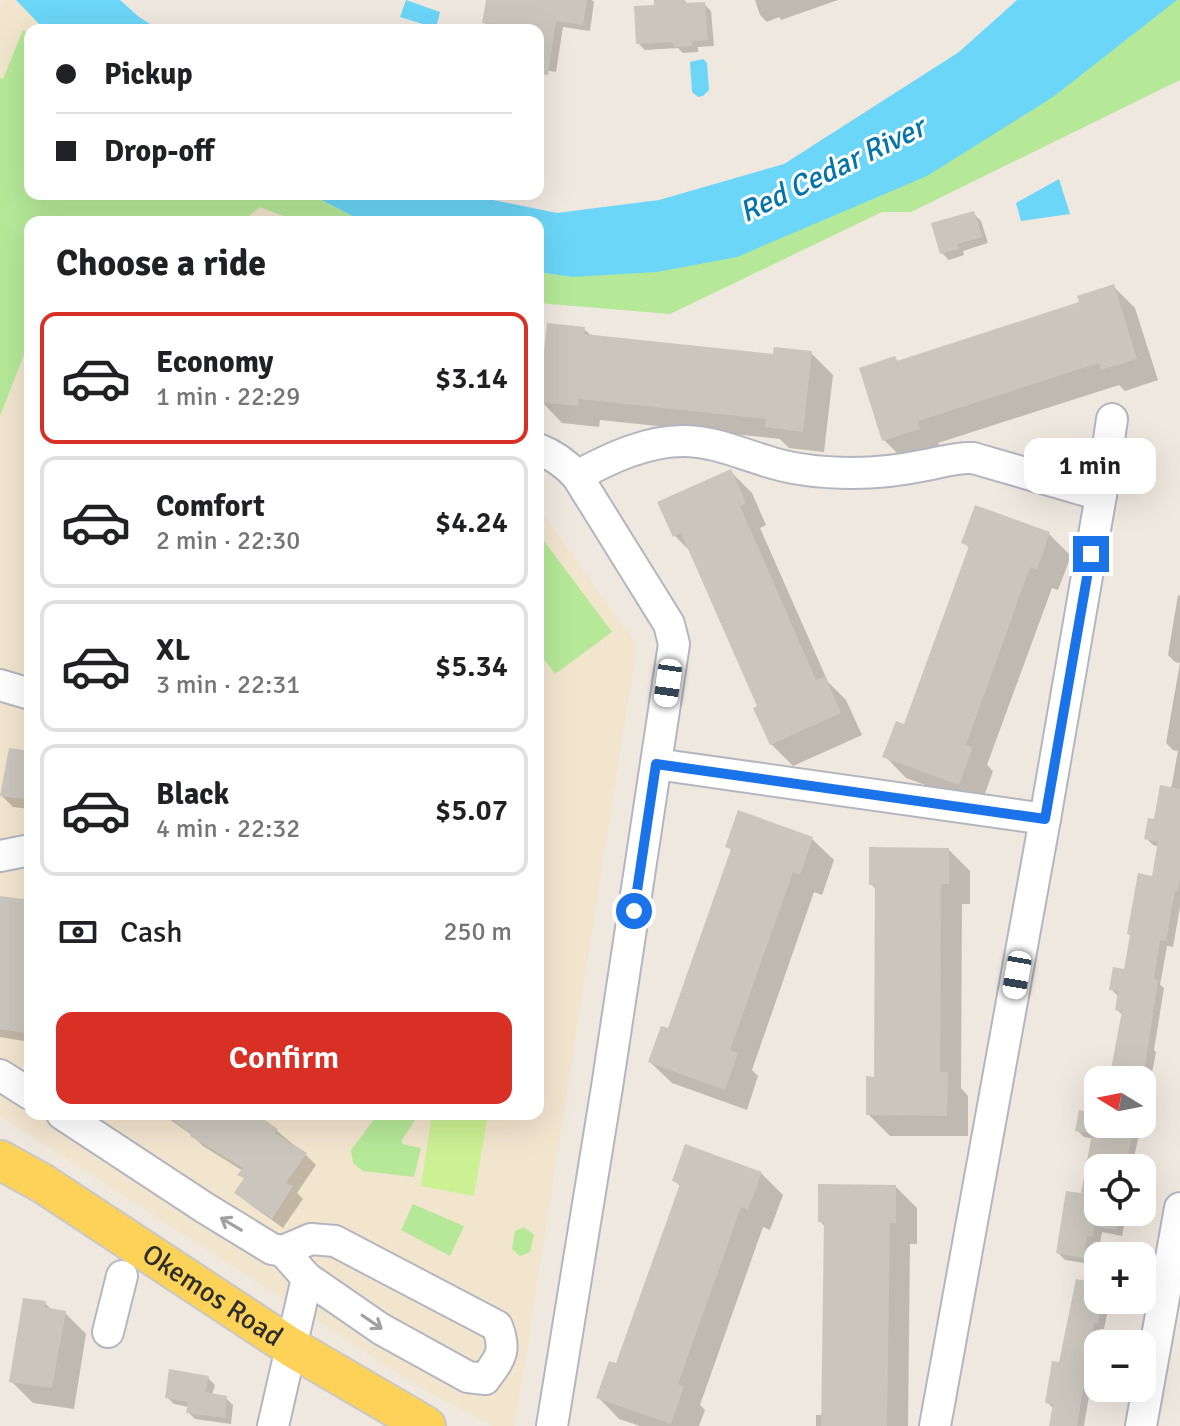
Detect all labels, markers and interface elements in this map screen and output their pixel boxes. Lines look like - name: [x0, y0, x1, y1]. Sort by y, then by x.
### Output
- text: Pickup: [104, 56, 193, 93]
- water label: Red Cedar River: [733, 107, 934, 231]
- text: Drop-off: [104, 133, 214, 170]
- text: Choose a ride: [56, 241, 266, 286]
- icon: car: [60, 342, 132, 414]
- text: Economy: [156, 344, 273, 381]
- text: $3.14: [435, 360, 508, 397]
- text: 1 min · 22:29: [156, 381, 300, 413]
- callout: 1 min: [1025, 438, 1157, 494]
- text: 1 min: [1059, 450, 1121, 482]
- icon: car: [60, 486, 132, 558]
- text: Comfort: [156, 488, 265, 525]
- text: $4.24: [435, 504, 508, 541]
- text: 2 min · 22:30: [156, 525, 300, 557]
- route end: [1073, 536, 1109, 572]
- icon: car: [60, 630, 132, 702]
- text: XL: [156, 632, 190, 669]
- text: $5.34: [435, 648, 508, 685]
- car: [653, 658, 683, 708]
- text: 3 min · 22:31: [156, 669, 300, 701]
- icon: car: [60, 774, 132, 846]
- text: Black: [156, 776, 229, 813]
- text: $5.07: [435, 792, 508, 829]
- text: 4 min · 22:32: [156, 813, 300, 845]
- route start: [616, 893, 652, 929]
- icon: cash: [56, 910, 100, 954]
- text: Cash: [120, 914, 183, 951]
- text: 250 m: [443, 916, 512, 948]
- car: [1001, 949, 1033, 1001]
- button: Confirm: [56, 1012, 512, 1104]
- north arrow: [1084, 1066, 1156, 1138]
- map controls: [1084, 1066, 1156, 1402]
- button: locate: [1084, 1154, 1156, 1226]
- one-way arrow: [220, 1215, 243, 1231]
- street label: Okemos Road: [136, 1237, 289, 1354]
- button: +: [1084, 1242, 1156, 1314]
- one-way arrow: [360, 1314, 382, 1330]
- button: −: [1084, 1330, 1156, 1402]

